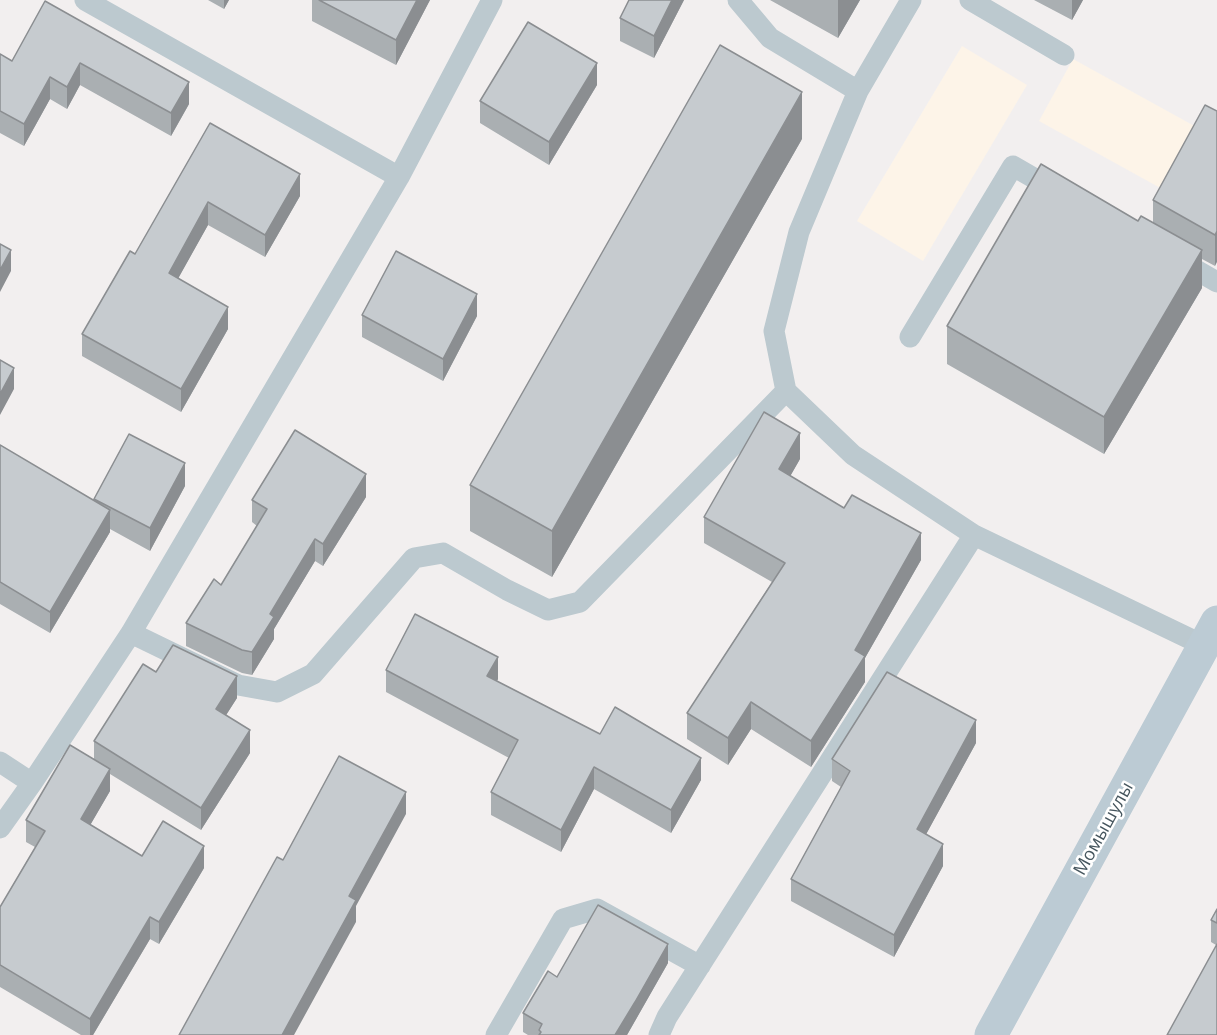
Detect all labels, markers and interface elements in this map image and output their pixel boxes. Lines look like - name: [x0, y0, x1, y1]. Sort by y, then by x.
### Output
- street label: Момышулы: [1070, 779, 1138, 879]

